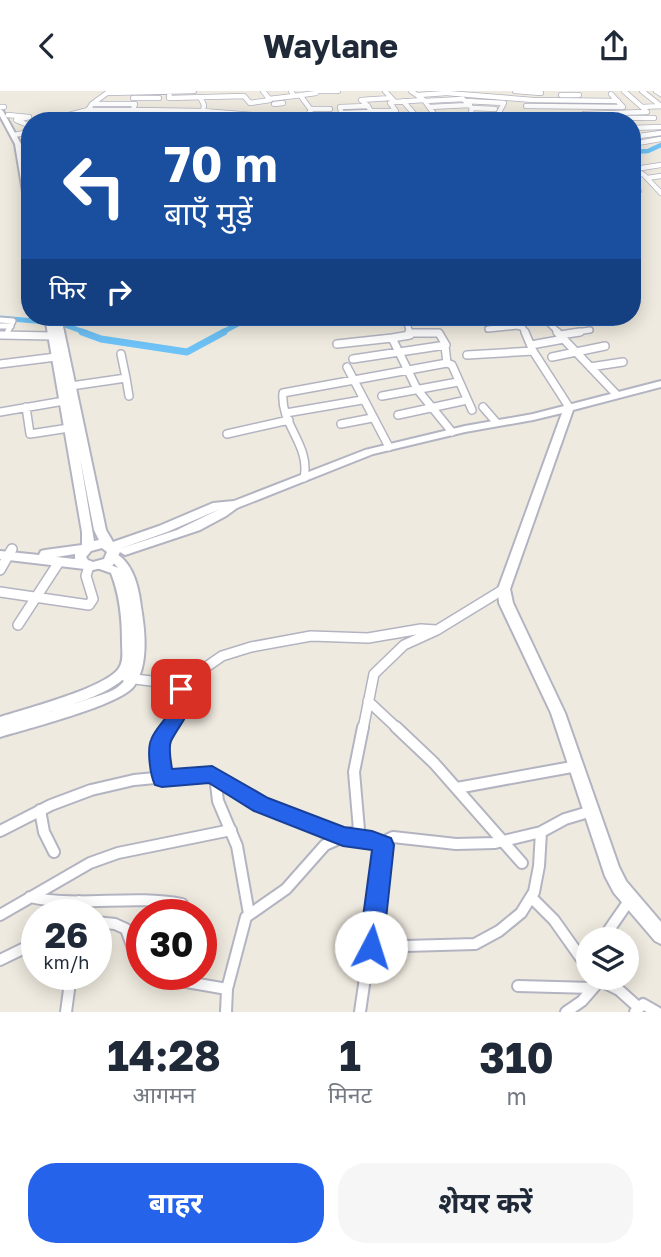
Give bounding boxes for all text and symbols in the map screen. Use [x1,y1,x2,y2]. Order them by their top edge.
icon: back [28,27,66,65]
text: Waylane [263,27,398,65]
icon: share [595,27,633,65]
text: 70 m [164,134,278,193]
icon: left [49,140,140,231]
text: बाएँ मुड़ें [164,194,253,232]
icon: right [100,273,138,311]
text: फिर [49,274,86,305]
pin [151,659,211,719]
icon: arrive [162,670,200,708]
speed limit sign: 30 [126,899,217,990]
position arrow [334,910,408,984]
text: 26 [45,914,88,956]
map controls [576,927,639,990]
button: layers [576,927,639,990]
text: km/h [44,951,89,973]
text: 14:28 [107,1030,221,1080]
text: 1 [339,1030,361,1080]
text: 310 [479,1032,554,1082]
text: आगमन [133,1080,196,1108]
text: मिनट [328,1080,372,1108]
text: m [506,1082,527,1110]
button: बाहर [28,1163,324,1243]
button: शेयर करें [338,1163,633,1243]

